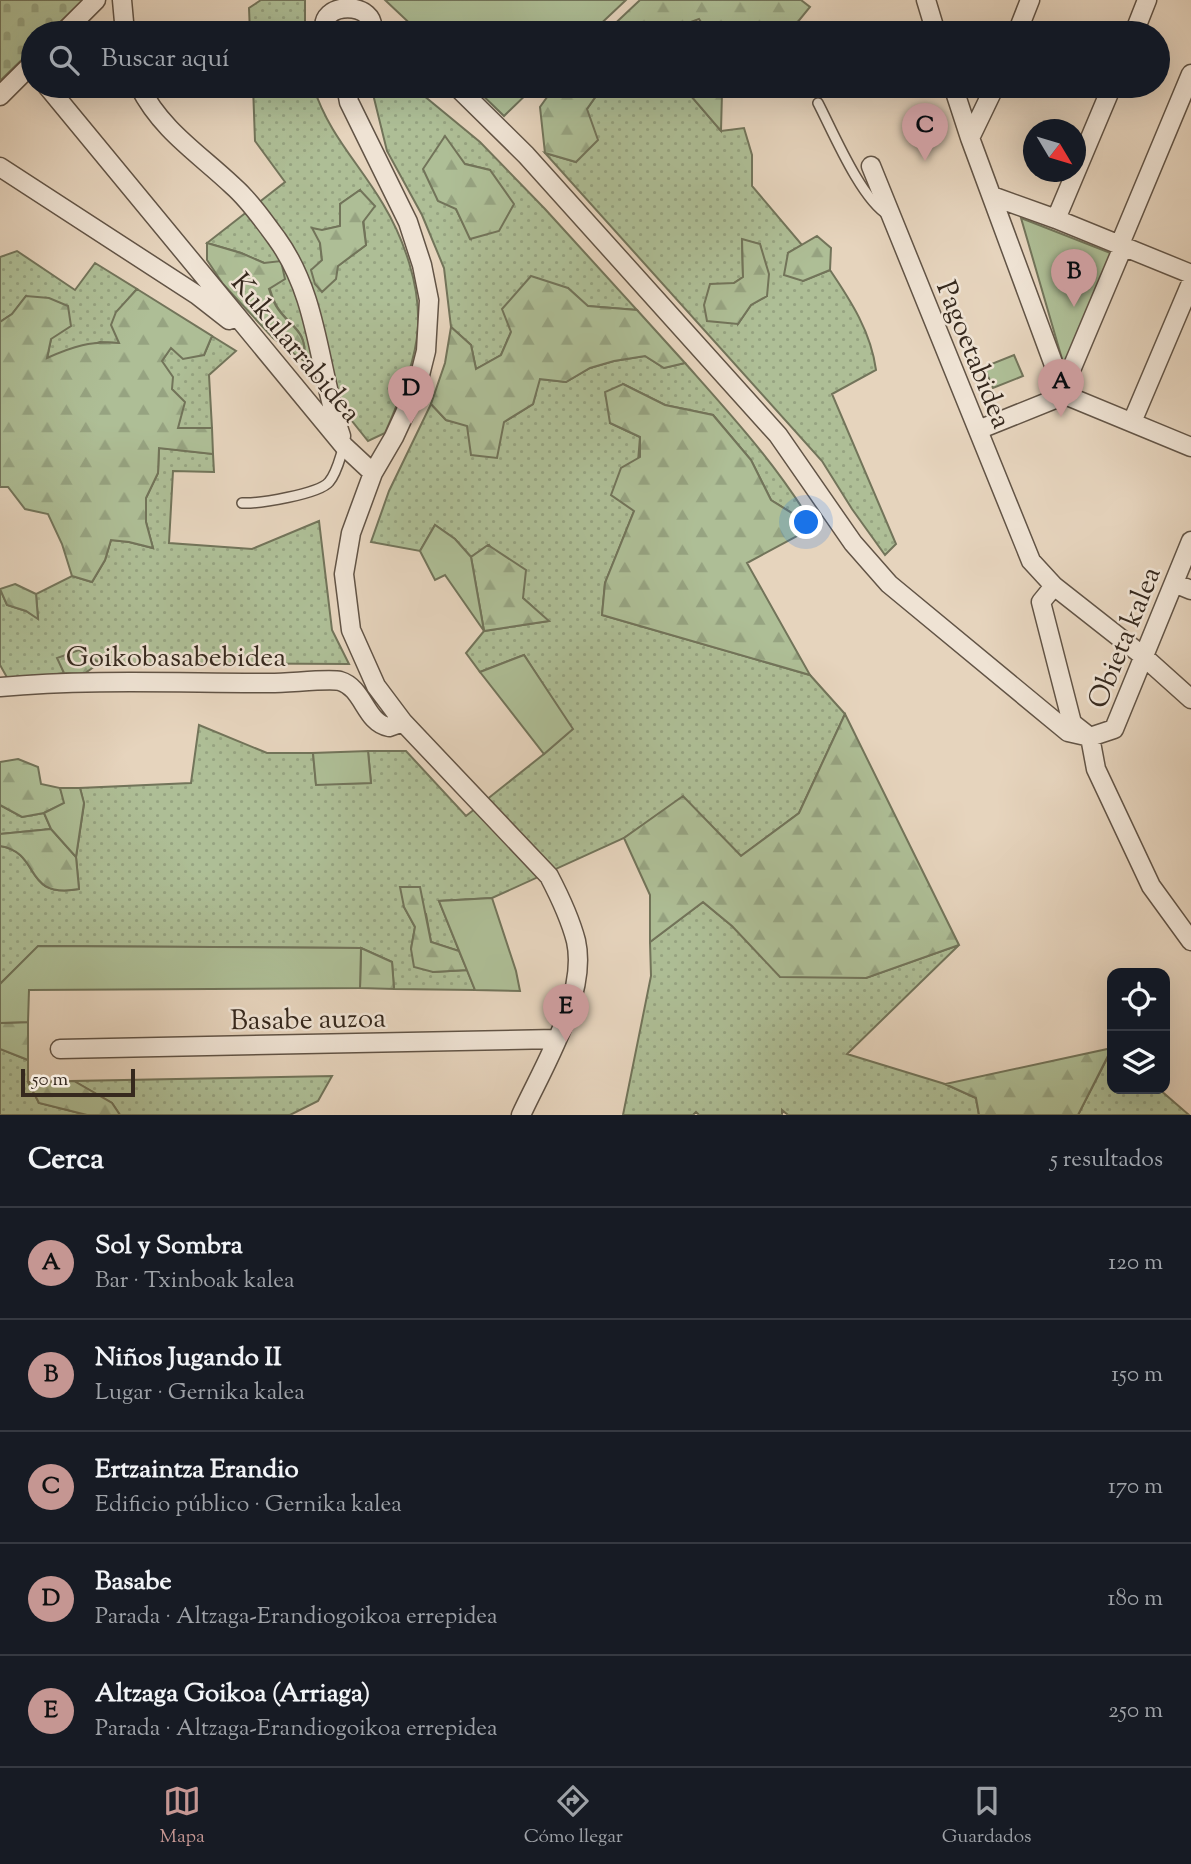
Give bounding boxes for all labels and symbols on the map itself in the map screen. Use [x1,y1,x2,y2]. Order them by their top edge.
pin: C [902,103,948,161]
north arrow [1023,119,1086,182]
pin: B [1051,249,1097,307]
street label: Kukularrabidea [220,265,370,433]
street label: Pagoetabidea [924,275,1020,435]
pin: A [1038,359,1084,417]
pin: D [388,366,434,424]
your location [789,505,823,539]
street label: Obieta kalea [1079,561,1172,715]
street label: Goikobasabebidea [66,639,286,679]
pin: E [543,984,589,1042]
street label: Basabe auzoa [230,1000,386,1042]
scale bar [21,1066,135,1098]

